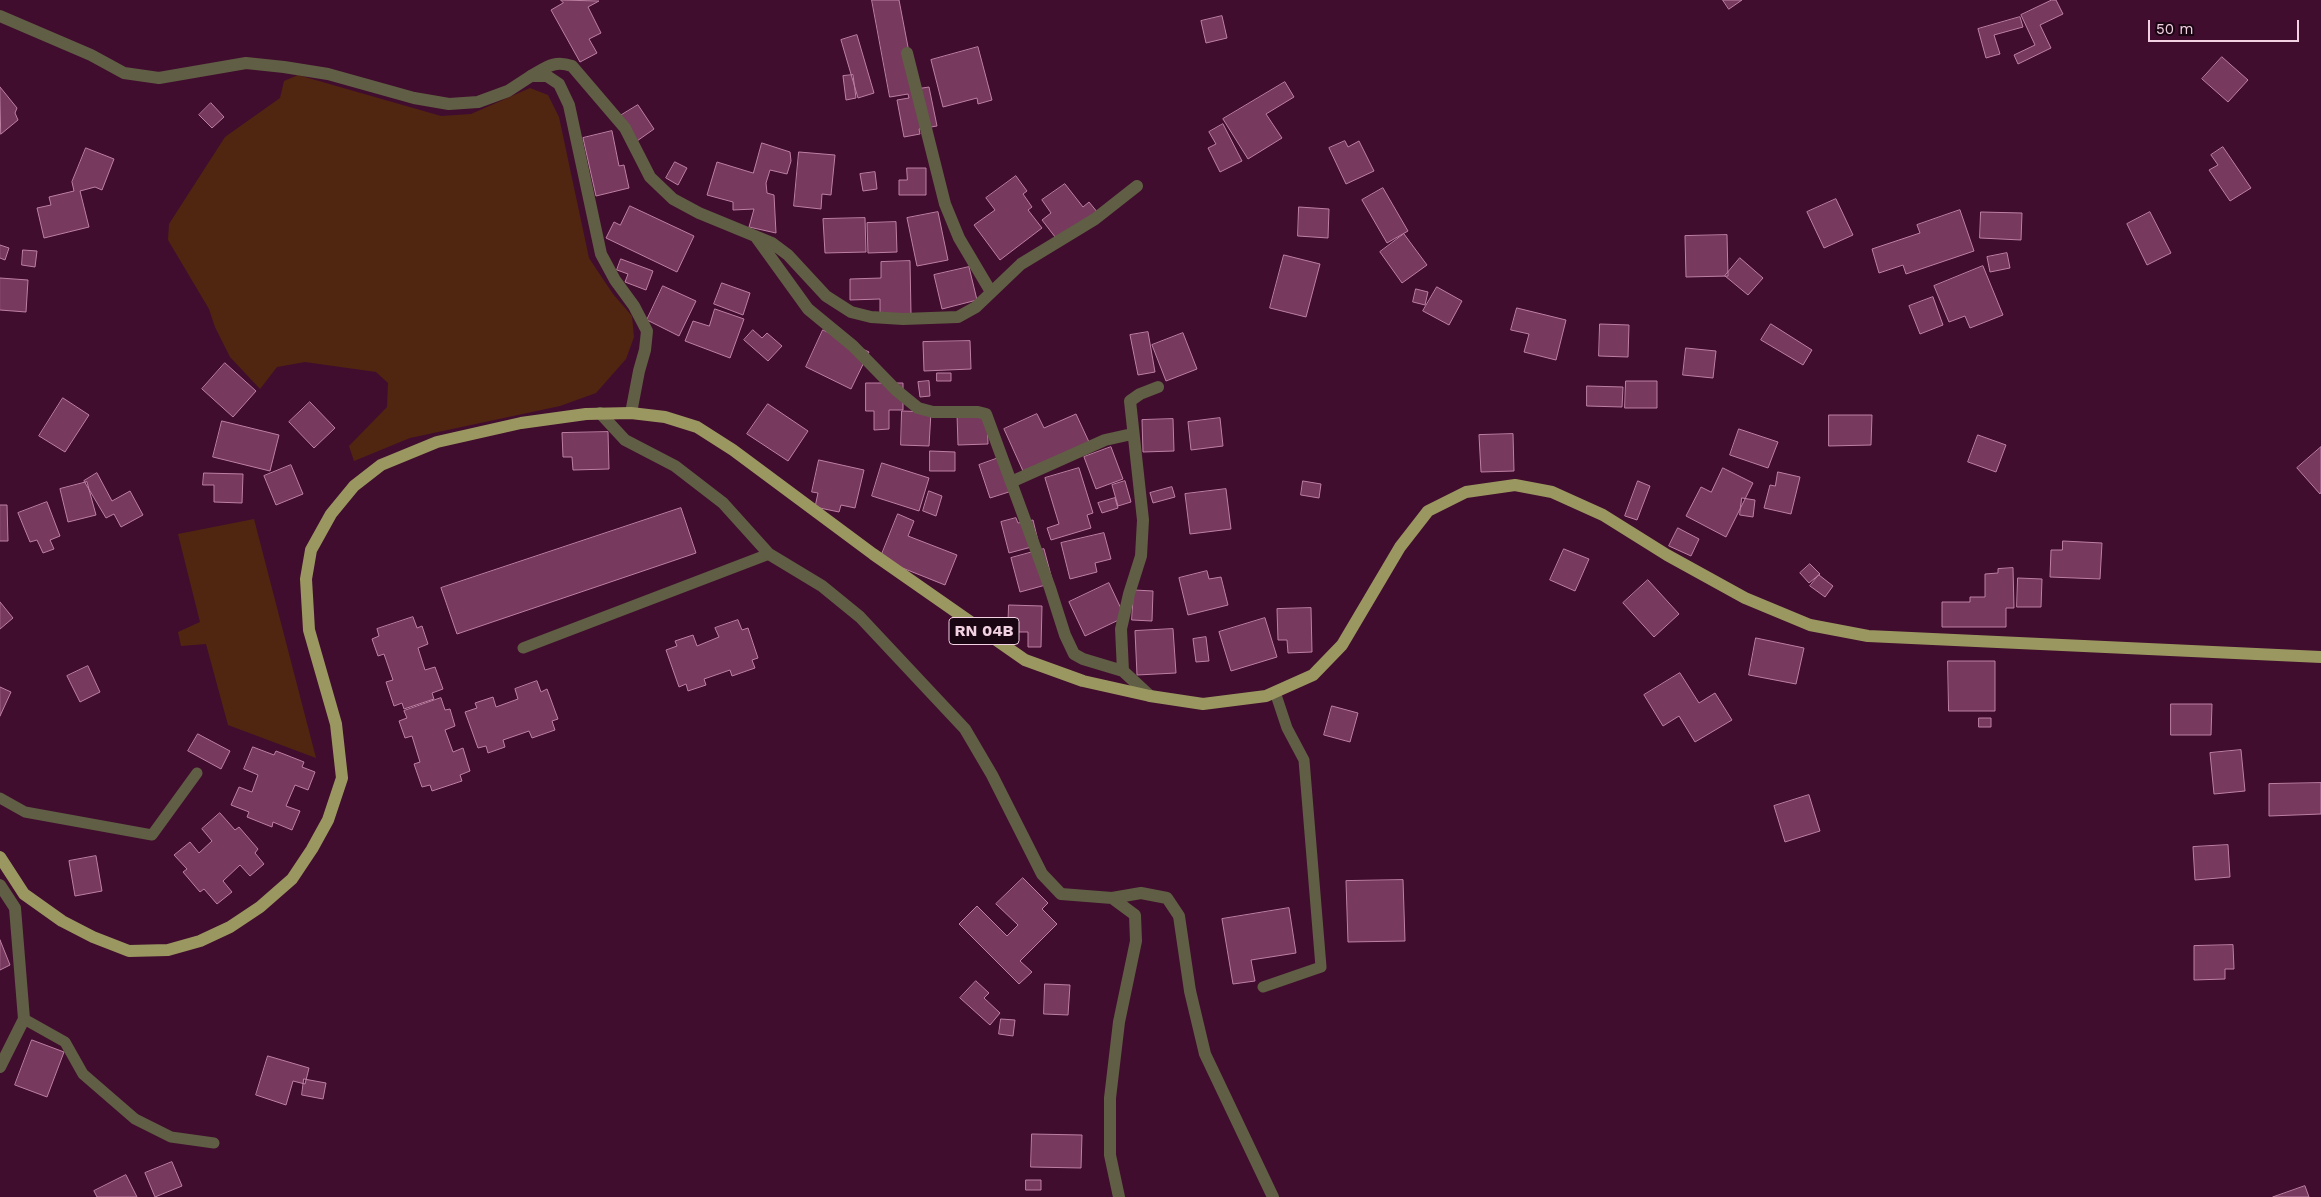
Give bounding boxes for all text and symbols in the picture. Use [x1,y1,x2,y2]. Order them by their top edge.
scale bar [2151,10,2302,42]
text: 50 m [2156,20,2193,38]
road number: RN 04B [949,618,1019,644]

